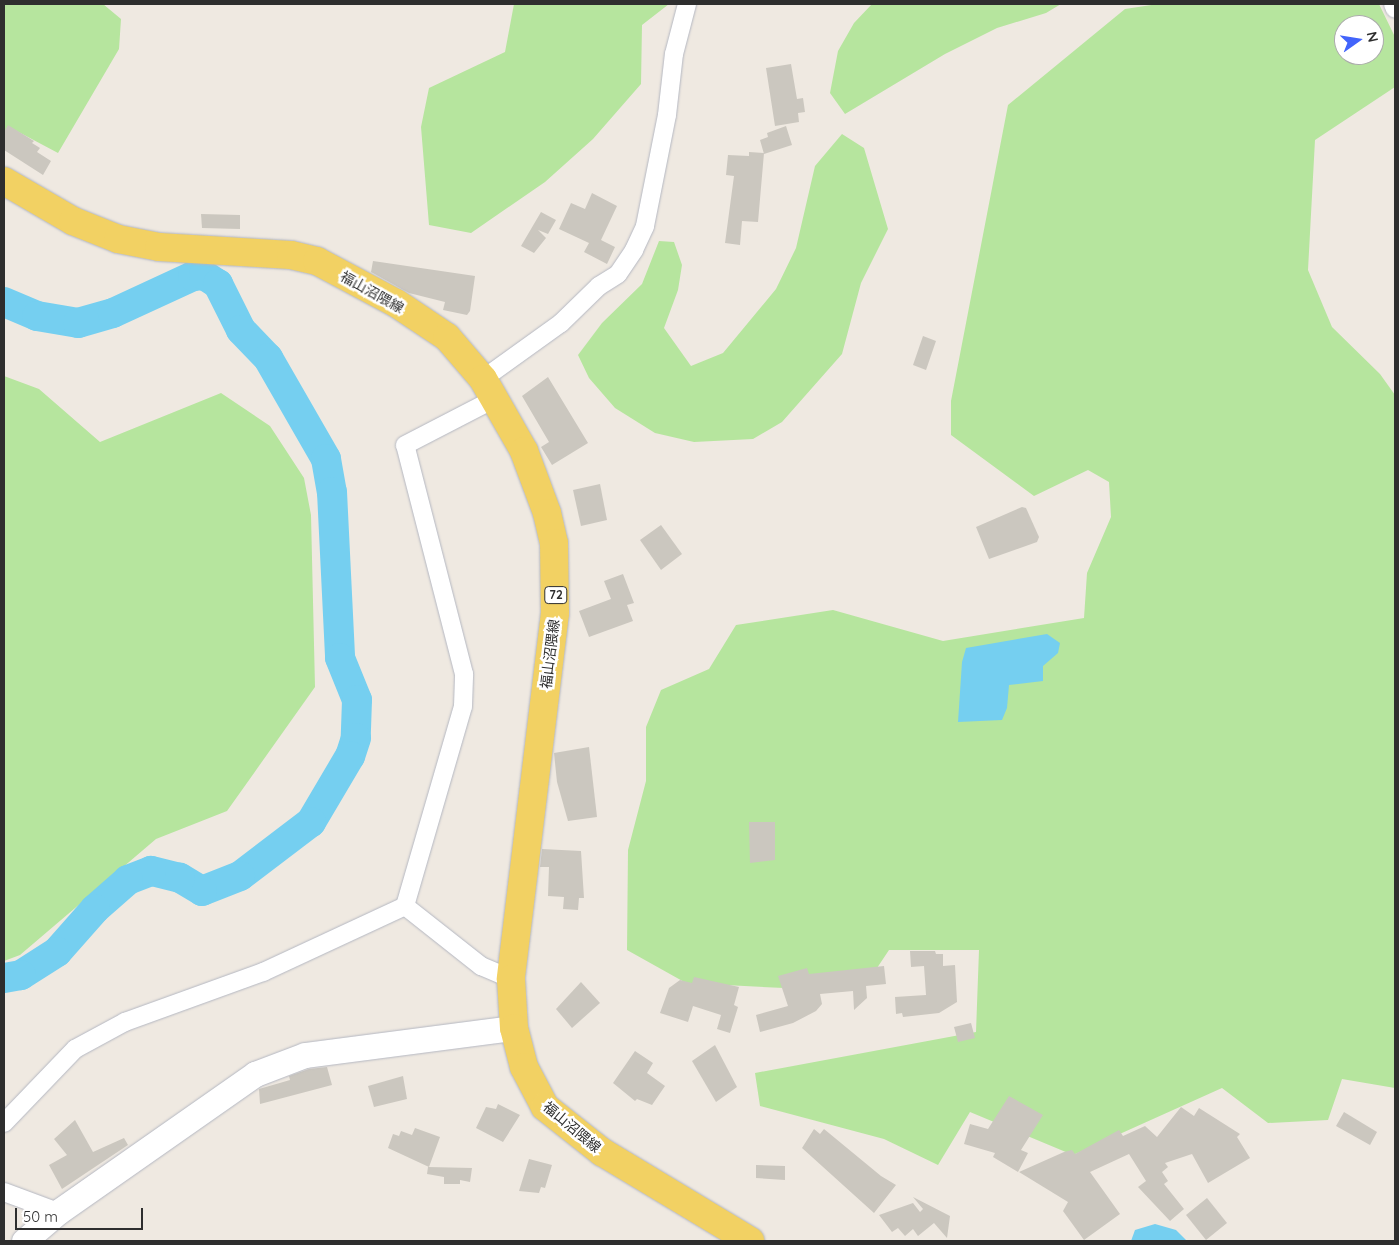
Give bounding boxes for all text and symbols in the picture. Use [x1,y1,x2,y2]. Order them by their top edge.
north arrow [1334,15,1384,65]
text: N [1363,30,1383,44]
street label: 福山沼隈線 [337,268,407,316]
road number: 72 [544,586,568,604]
street label: 福山沼隈線 [537,618,563,690]
street label: 福山沼隈線 [540,1098,604,1156]
scale bar [18,1198,145,1230]
text: 50 m [23,1207,58,1226]

